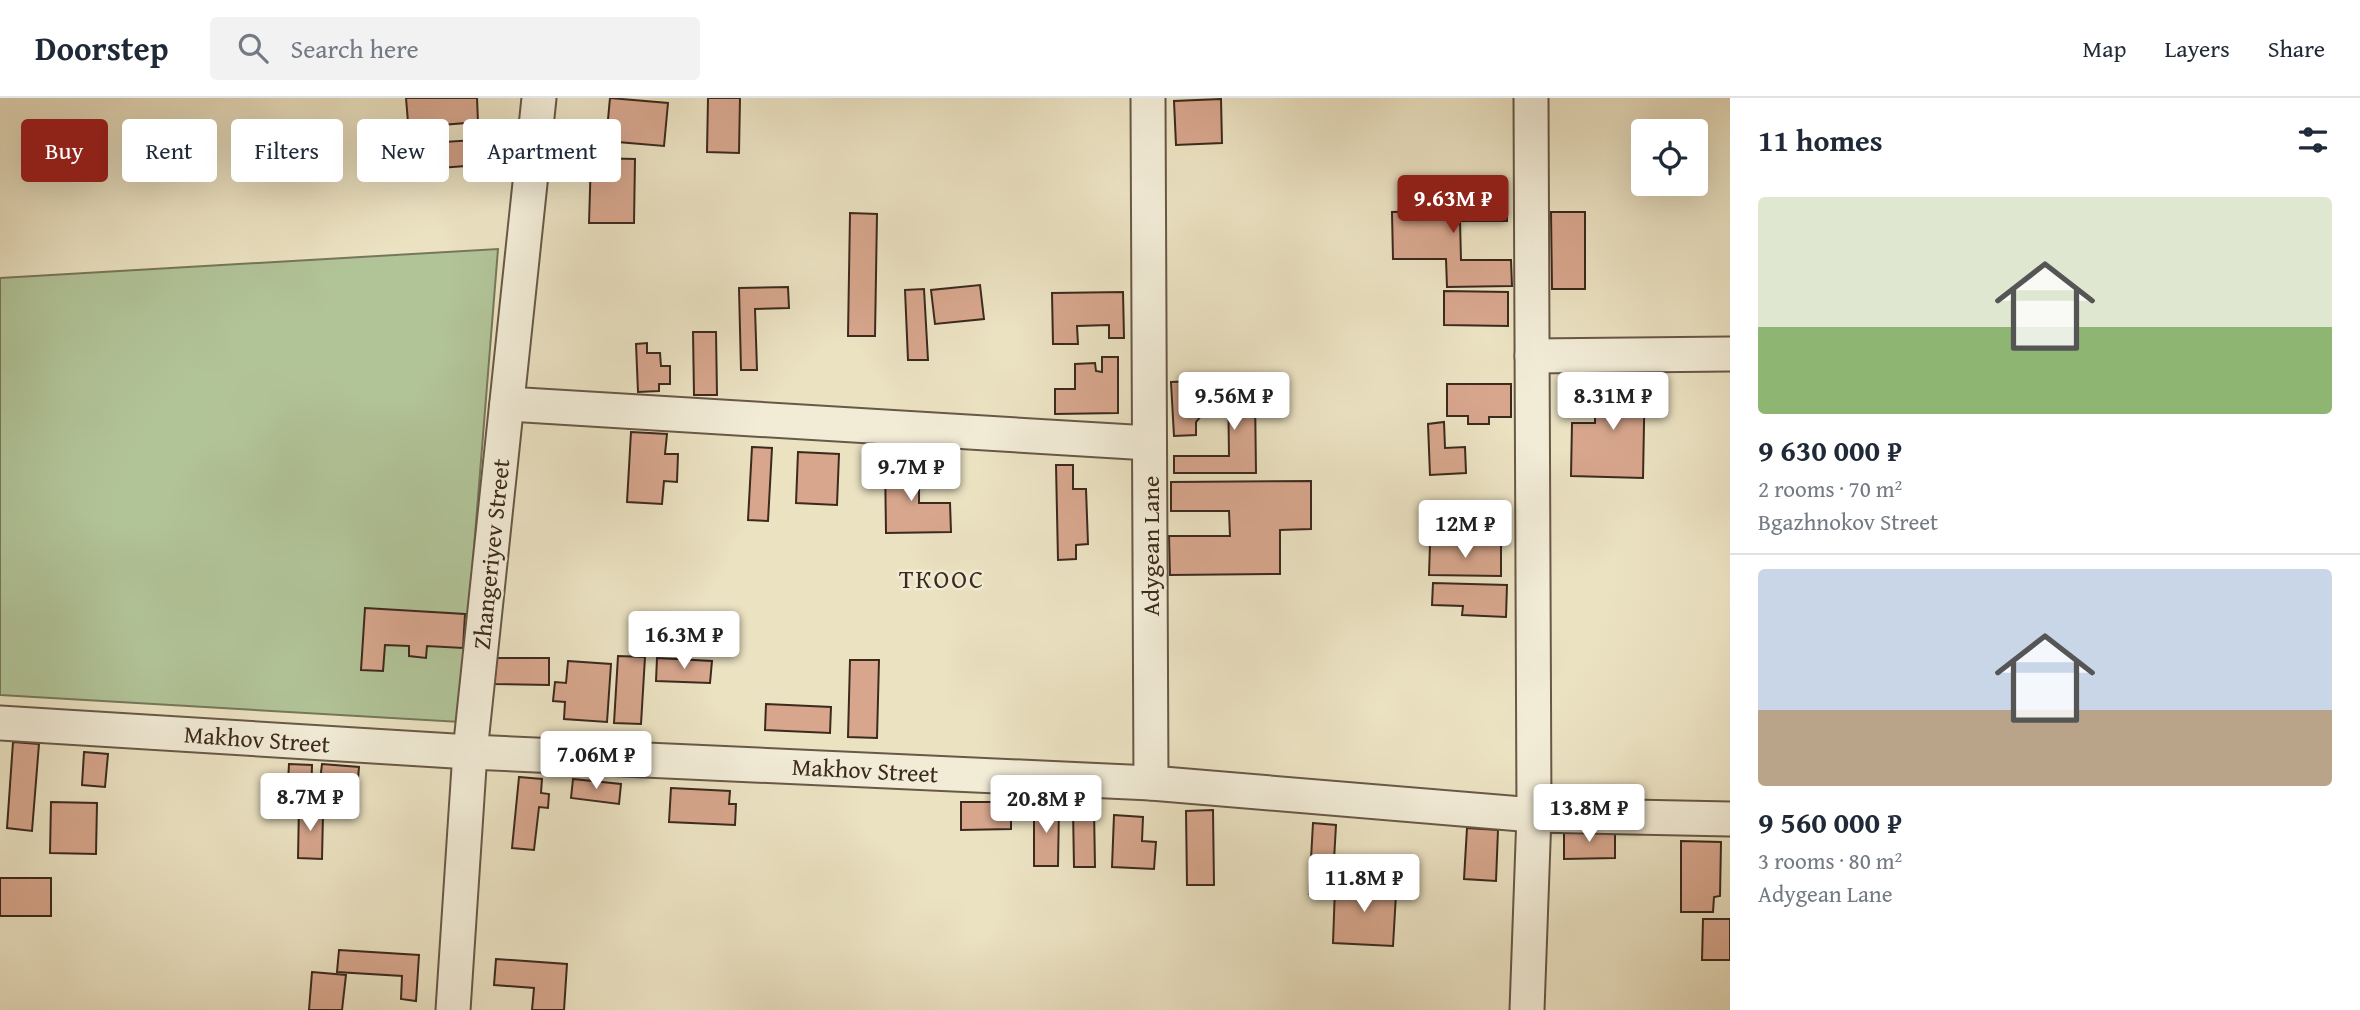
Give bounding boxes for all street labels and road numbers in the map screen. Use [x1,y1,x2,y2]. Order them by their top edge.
street label: Zhangeriyev Street [464,456,518,651]
street label: Adygean Lane [1133,476,1168,616]
street label: Makhov Street [183,716,332,762]
street label: Makhov Street [791,749,940,791]

